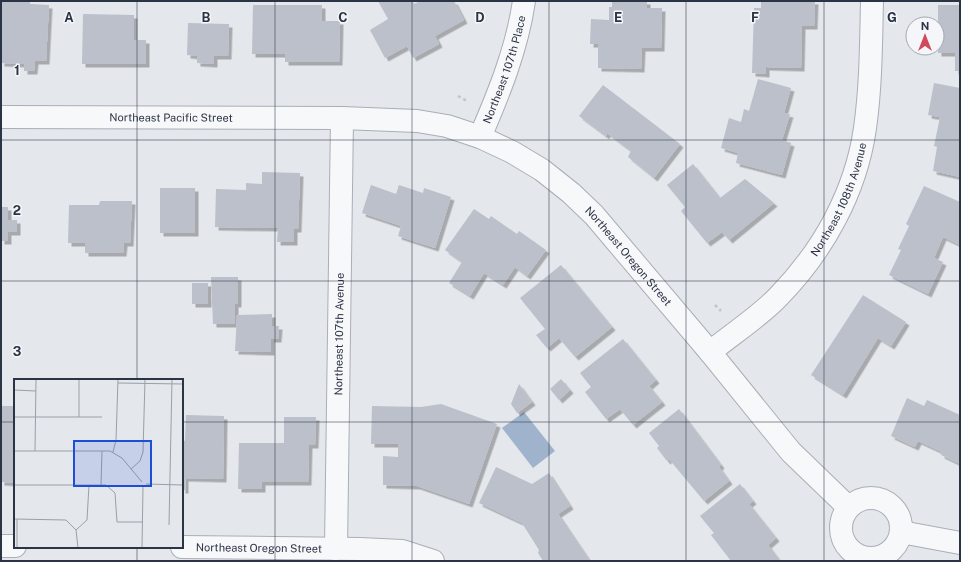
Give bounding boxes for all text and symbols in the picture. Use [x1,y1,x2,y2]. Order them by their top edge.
text: A [64,10,74,25]
text: B [202,10,211,25]
text: C [338,10,348,25]
text: D [475,10,485,25]
text: E [614,10,622,25]
text: F [751,10,759,25]
text: G [887,10,897,25]
street label: Northeast 107th Place [481,14,527,125]
north arrow [905,16,945,56]
text: N [921,20,929,32]
text: 1 [14,63,20,78]
street label: Northeast Pacific Street [109,111,233,124]
street label: Northeast 108th Avenue [808,142,868,258]
text: 2 [13,203,21,218]
street label: Northeast Oregon Street [583,204,674,308]
street label: Northeast 107th Avenue [332,273,346,395]
text: 3 [13,344,22,359]
inset map [14,379,183,548]
street label: Northeast Oregon Street [196,541,322,555]

